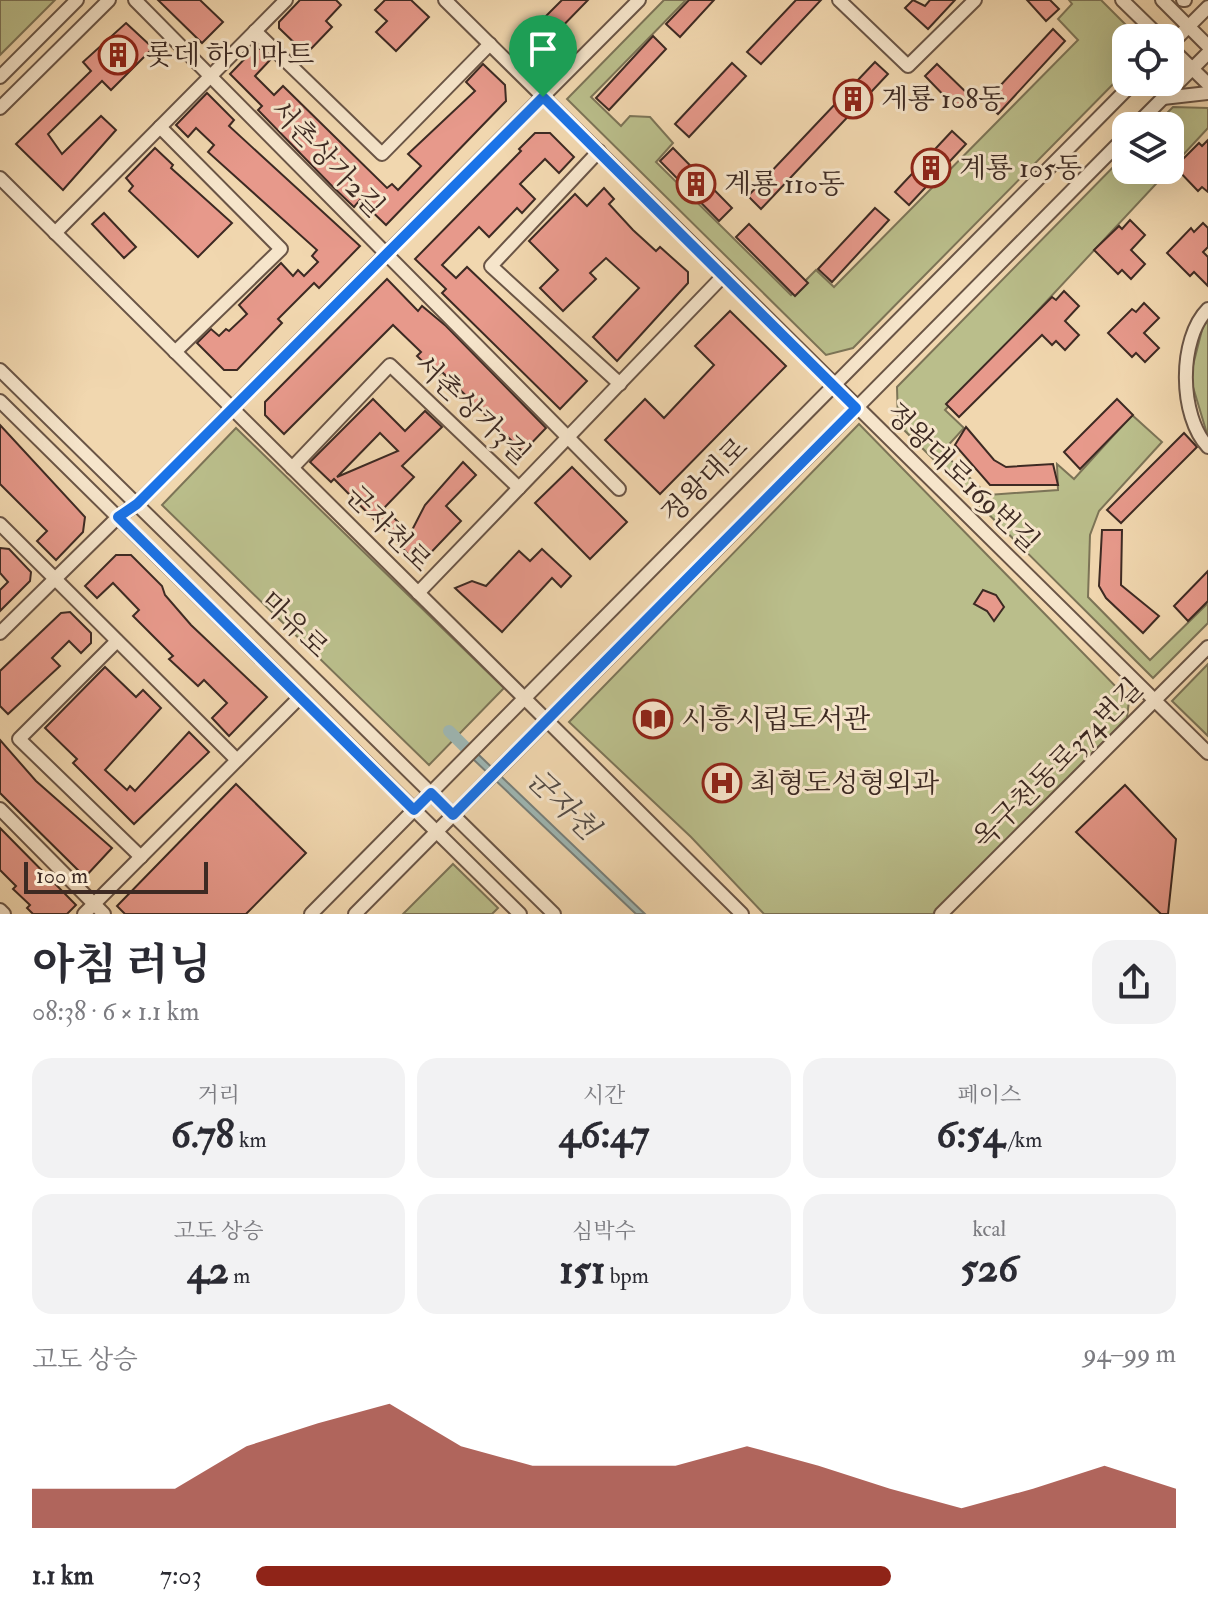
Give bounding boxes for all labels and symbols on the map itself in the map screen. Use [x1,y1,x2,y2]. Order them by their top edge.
pin [509,15,577,97]
building icon: 롯데 하이마트 [97,34,139,76]
place label: 롯데 하이마트 [146,38,314,73]
building icon: 계룡 108동 [832,78,874,120]
place label: 계룡 108동 [881,82,1005,117]
street label: 서촌상가2길 [263,93,391,225]
building icon: 계룡 105동 [910,147,952,189]
place label: 계룡 105동 [959,151,1083,186]
building icon: 계룡 110동 [675,163,717,205]
place label: 계룡 110동 [724,167,845,202]
street label: 서촌상가3길 [407,347,537,473]
street label: 정왕대로169번길 [878,396,1046,560]
street label: 정왕대로 [654,430,756,532]
street label: 군자천로 [337,478,439,580]
street label: 마유로 [253,584,335,666]
street label: 옥구천동로374번길 [965,671,1151,857]
library icon: 시흥시립도서관 [632,698,674,740]
place label: 시흥시립도서관 [681,702,870,737]
water label: 군자천 [518,760,608,849]
hospital icon: 최형도성형외과 [701,762,743,804]
place label: 최형도성형외과 [750,766,939,801]
scale bar [24,858,208,894]

